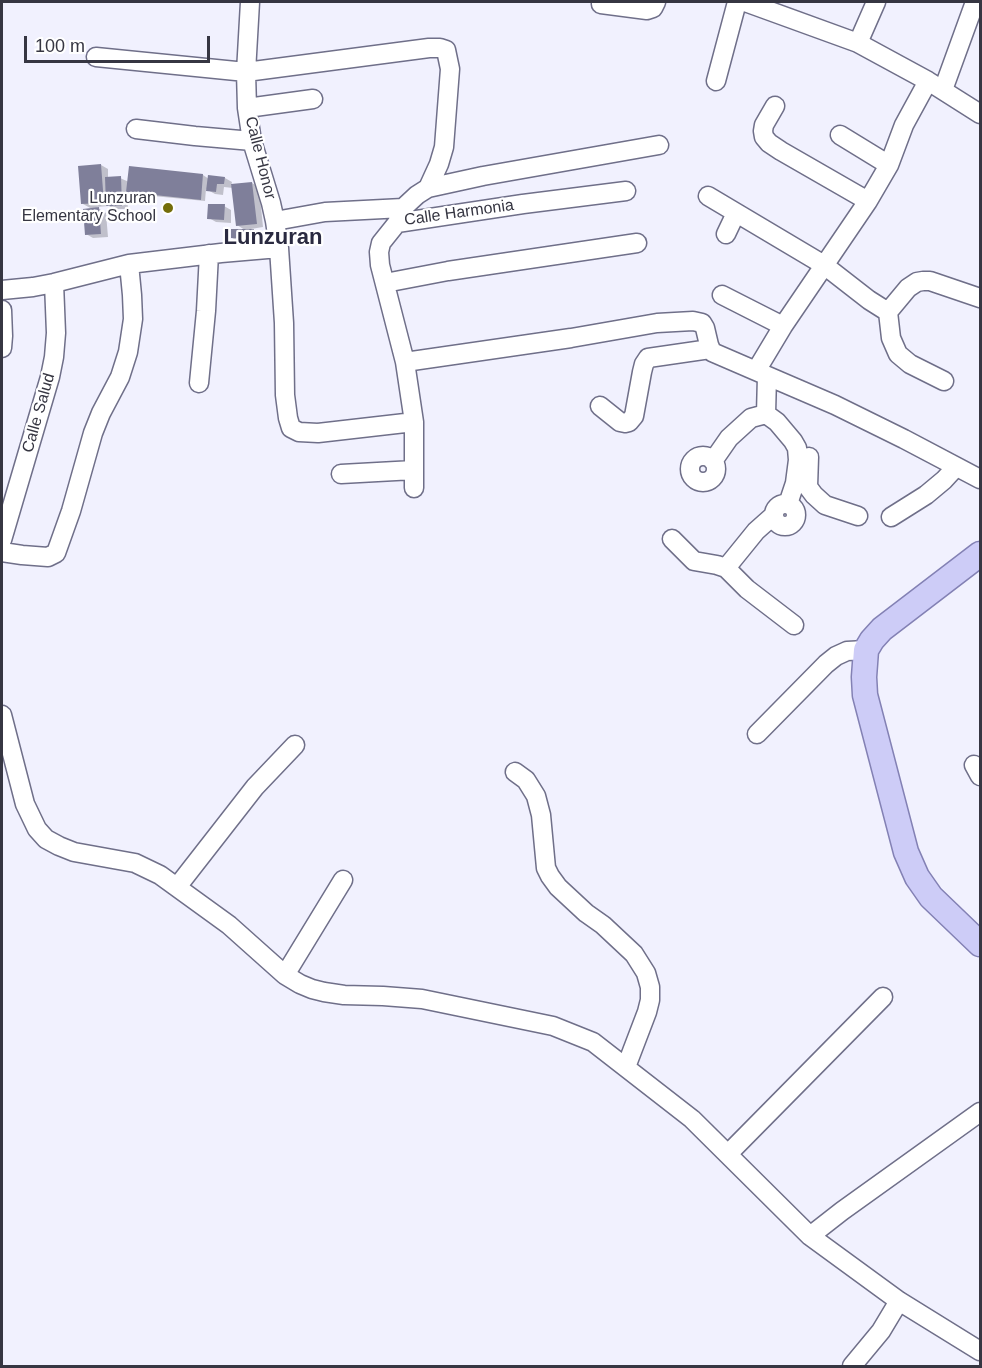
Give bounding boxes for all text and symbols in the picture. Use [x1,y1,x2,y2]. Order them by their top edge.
scale bar [27,24,213,62]
text: 100 m [35,36,85,56]
street label: Calle Honor [240,115,280,201]
place label: Lunzuran Elementary School [22,189,156,227]
street label: Calle Harmonia [403,196,515,230]
marker: Lunzuran Elementary School [161,201,175,215]
district label: Lunzuran [224,225,322,251]
street label: Calle Salud [18,371,60,455]

